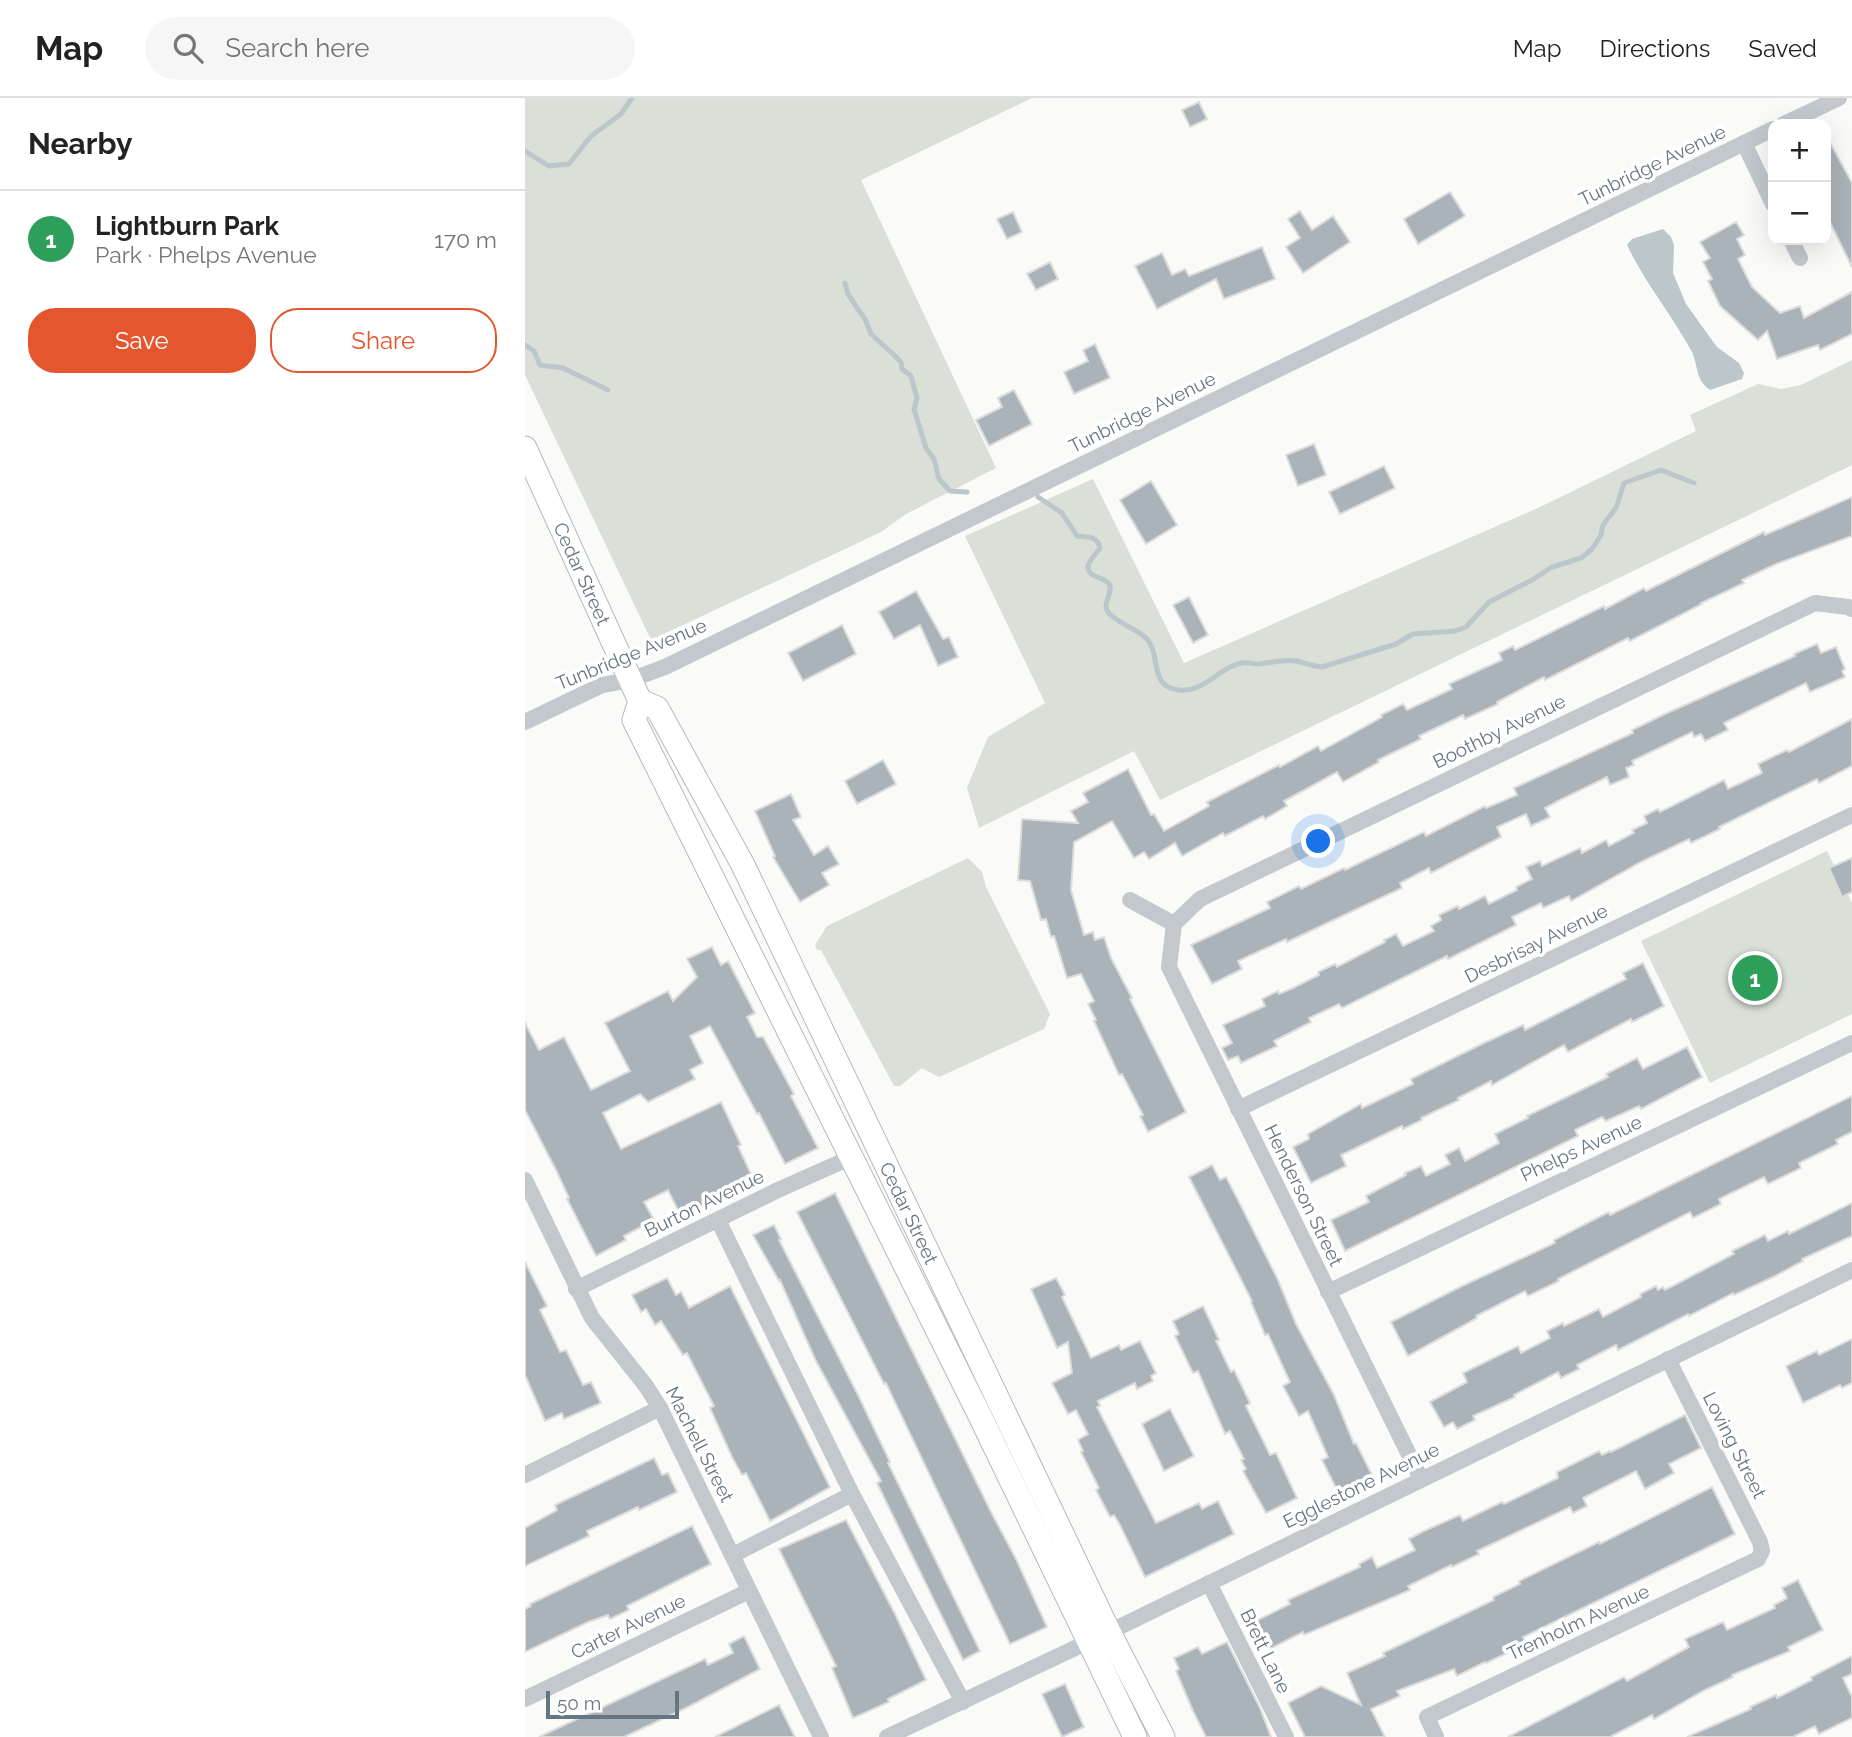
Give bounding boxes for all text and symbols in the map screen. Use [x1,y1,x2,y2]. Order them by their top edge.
search box [145,17,635,80]
text: Map [35,29,103,68]
icon: search [169,29,207,67]
text: Search here [225,33,370,63]
text: Map [1513,34,1562,63]
text: Directions [1600,34,1710,63]
text: Saved [1748,34,1817,63]
map controls [1768,119,1831,245]
button: + [1768,119,1831,182]
street label: Tunbridge Avenue [1575,120,1729,210]
text: Nearby [28,126,132,161]
button: − [1768,182,1831,245]
text: Lightburn Park [95,211,279,241]
text: 1 [45,226,57,253]
text: 170 m [434,226,497,253]
text: Park · Phelps Avenue [95,241,317,268]
button: Save [28,308,256,373]
button: Share [270,308,497,373]
street label: Tunbridge Avenue [1065,367,1219,457]
street label: Cedar Street [549,519,615,629]
street label: Tunbridge Avenue [552,614,710,694]
street label: Boothby Avenue [1429,689,1569,773]
your location [1301,824,1335,858]
street label: Desbrisay Avenue [1461,899,1611,987]
pin: 1 [1732,952,1778,1004]
street label: Phelps Avenue [1517,1110,1645,1186]
street label: Henderson Street [1260,1121,1348,1270]
street label: Cedar Street [875,1159,943,1268]
street label: Burton Avenue [641,1165,767,1241]
street label: Machell Street [661,1382,739,1506]
street label: Loving Street [1699,1388,1772,1502]
street label: Egglestone Avenue [1279,1438,1443,1532]
street label: Trenholm Avenue [1503,1579,1653,1665]
street label: Carter Avenue [567,1589,689,1663]
street label: Brett Lane [1236,1605,1296,1697]
scale bar [546,1688,679,1720]
text: 50 m [557,1692,601,1714]

